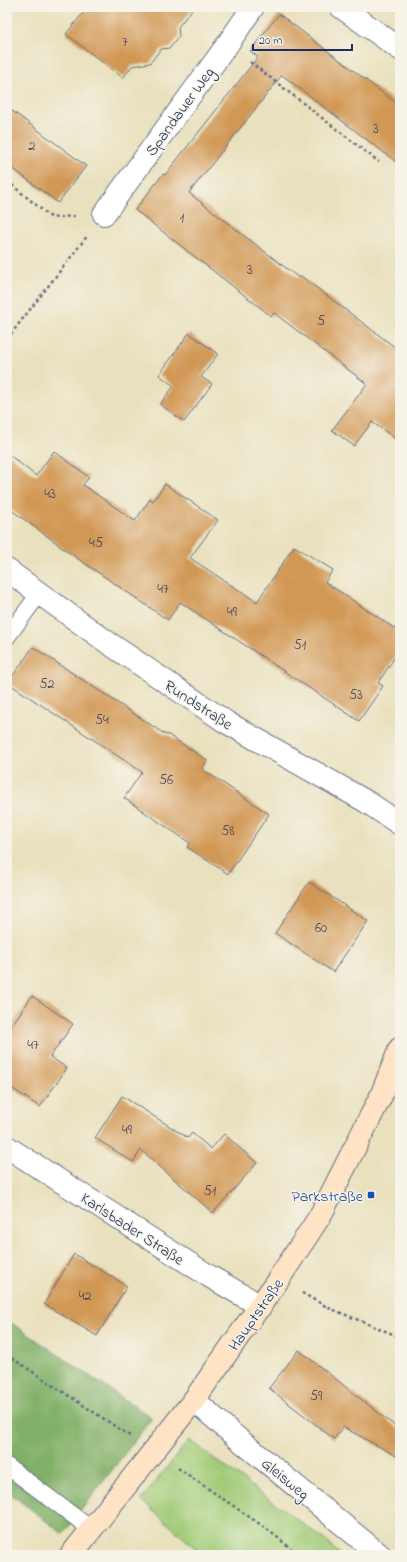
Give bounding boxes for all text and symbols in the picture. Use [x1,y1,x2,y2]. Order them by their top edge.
scale bar [253,26,352,52]
house number: 7 [122,32,128,53]
text: 20 m [259,32,282,50]
street label: Spandauer Weg [140,63,221,162]
house number: 3 [373,119,379,140]
house number: 2 [29,136,36,157]
house number: 1 [180,208,185,229]
house number: 3 [247,260,253,281]
house number: 5 [317,311,325,332]
house number: 43 [44,484,56,505]
house number: 45 [89,533,103,554]
house number: 47 [157,579,169,600]
house number: 49 [227,602,238,623]
house number: 51 [294,635,307,656]
house number: 52 [40,674,55,695]
street label: Rundstraße [159,675,238,737]
house number: 53 [349,685,363,706]
house number: 54 [95,710,109,731]
house number: 56 [159,770,173,791]
house number: 58 [221,821,235,842]
house number: 60 [315,918,327,939]
house number: 47 [27,1035,39,1056]
house number: 49 [122,1120,133,1141]
house number: 51 [204,1181,217,1202]
place label: Parkstraße [291,1185,364,1209]
street label: Karlsbader Straße [75,1187,189,1273]
marker: Parkstraße [366,1190,376,1200]
street label: Hauptstraße [223,1273,291,1356]
house number: 42 [79,1286,91,1307]
house number: 59 [310,1386,323,1407]
street label: Gleisweg [256,1453,314,1506]

